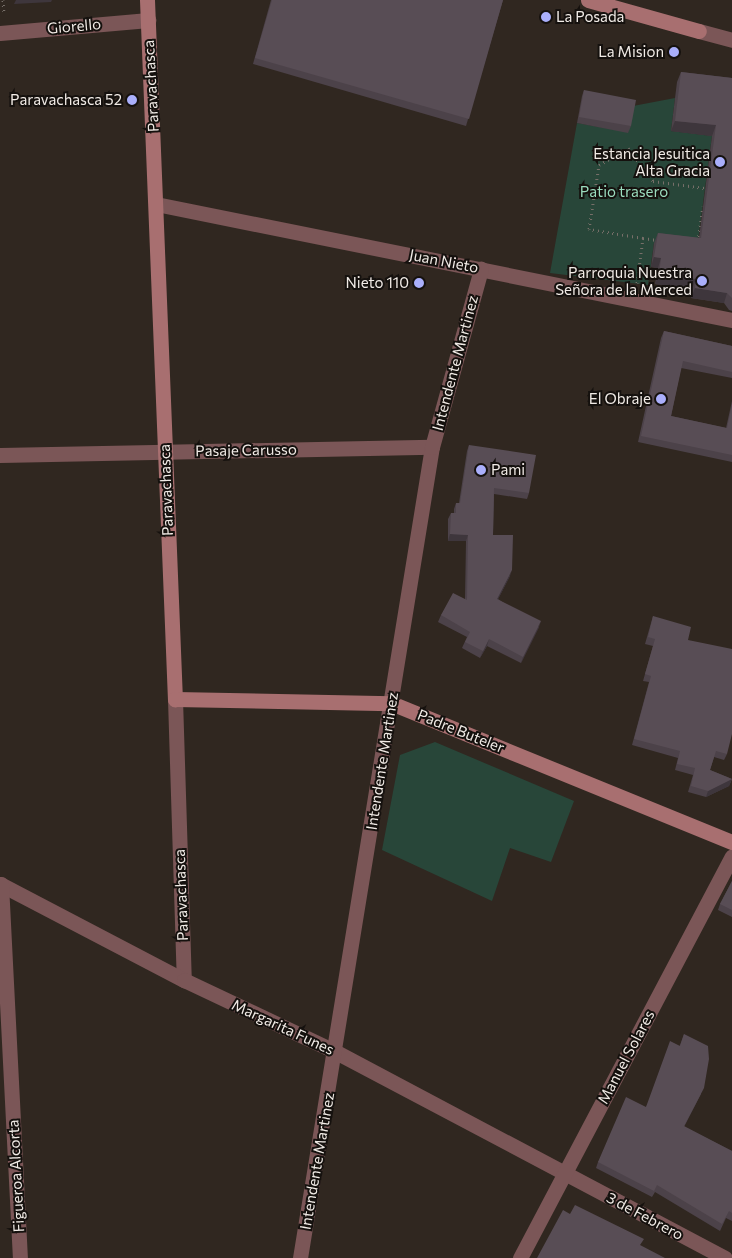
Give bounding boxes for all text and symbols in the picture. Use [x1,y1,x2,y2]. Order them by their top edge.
place label: La Posada [556,8,624,26]
marker: La Posada [540,11,552,23]
street label: Giorello [46,15,102,37]
street label: Paravachasca [140,40,162,132]
place label: La Mision [598,43,664,61]
marker: La Mision [668,46,680,58]
place label: Paravachasca 52 [10,91,122,109]
marker: Paravachasca 52 [126,94,138,106]
place label: Estancia Jesuitica Alta Gracia [593,144,710,179]
marker: Estancia Jesuitica Alta Gracia [714,156,726,168]
park label: Patio trasero [580,183,668,201]
street label: Juan Nieto [408,245,480,277]
place label: Parroquia Nuestra Señora de la Merced [555,263,692,298]
place label: Nieto 110 [346,274,409,292]
marker: Parroquia Nuestra Señora de la Merced [696,275,708,287]
marker: Nieto 110 [413,277,425,289]
street label: Intendente Martinez [428,293,482,433]
place label: El Obraje [589,390,651,408]
marker: El Obraje [655,393,667,405]
street label: Pasaje Carusso [195,440,297,460]
street label: Paravachasca [155,444,177,536]
place label: Pami [491,461,525,479]
marker: Pami [475,464,487,476]
street label: Intendente Martinez [362,691,402,831]
street label: Padre Buteler [415,705,507,757]
street label: Paravachasca [170,849,192,941]
street label: Margarita Funes [229,995,337,1059]
street label: Manuel Solares [594,1007,658,1107]
street label: Intendente Martinez [296,1091,338,1231]
street label: Figueroa Alcorta [4,1119,28,1233]
street label: 3 de Febrero [604,1188,686,1244]

